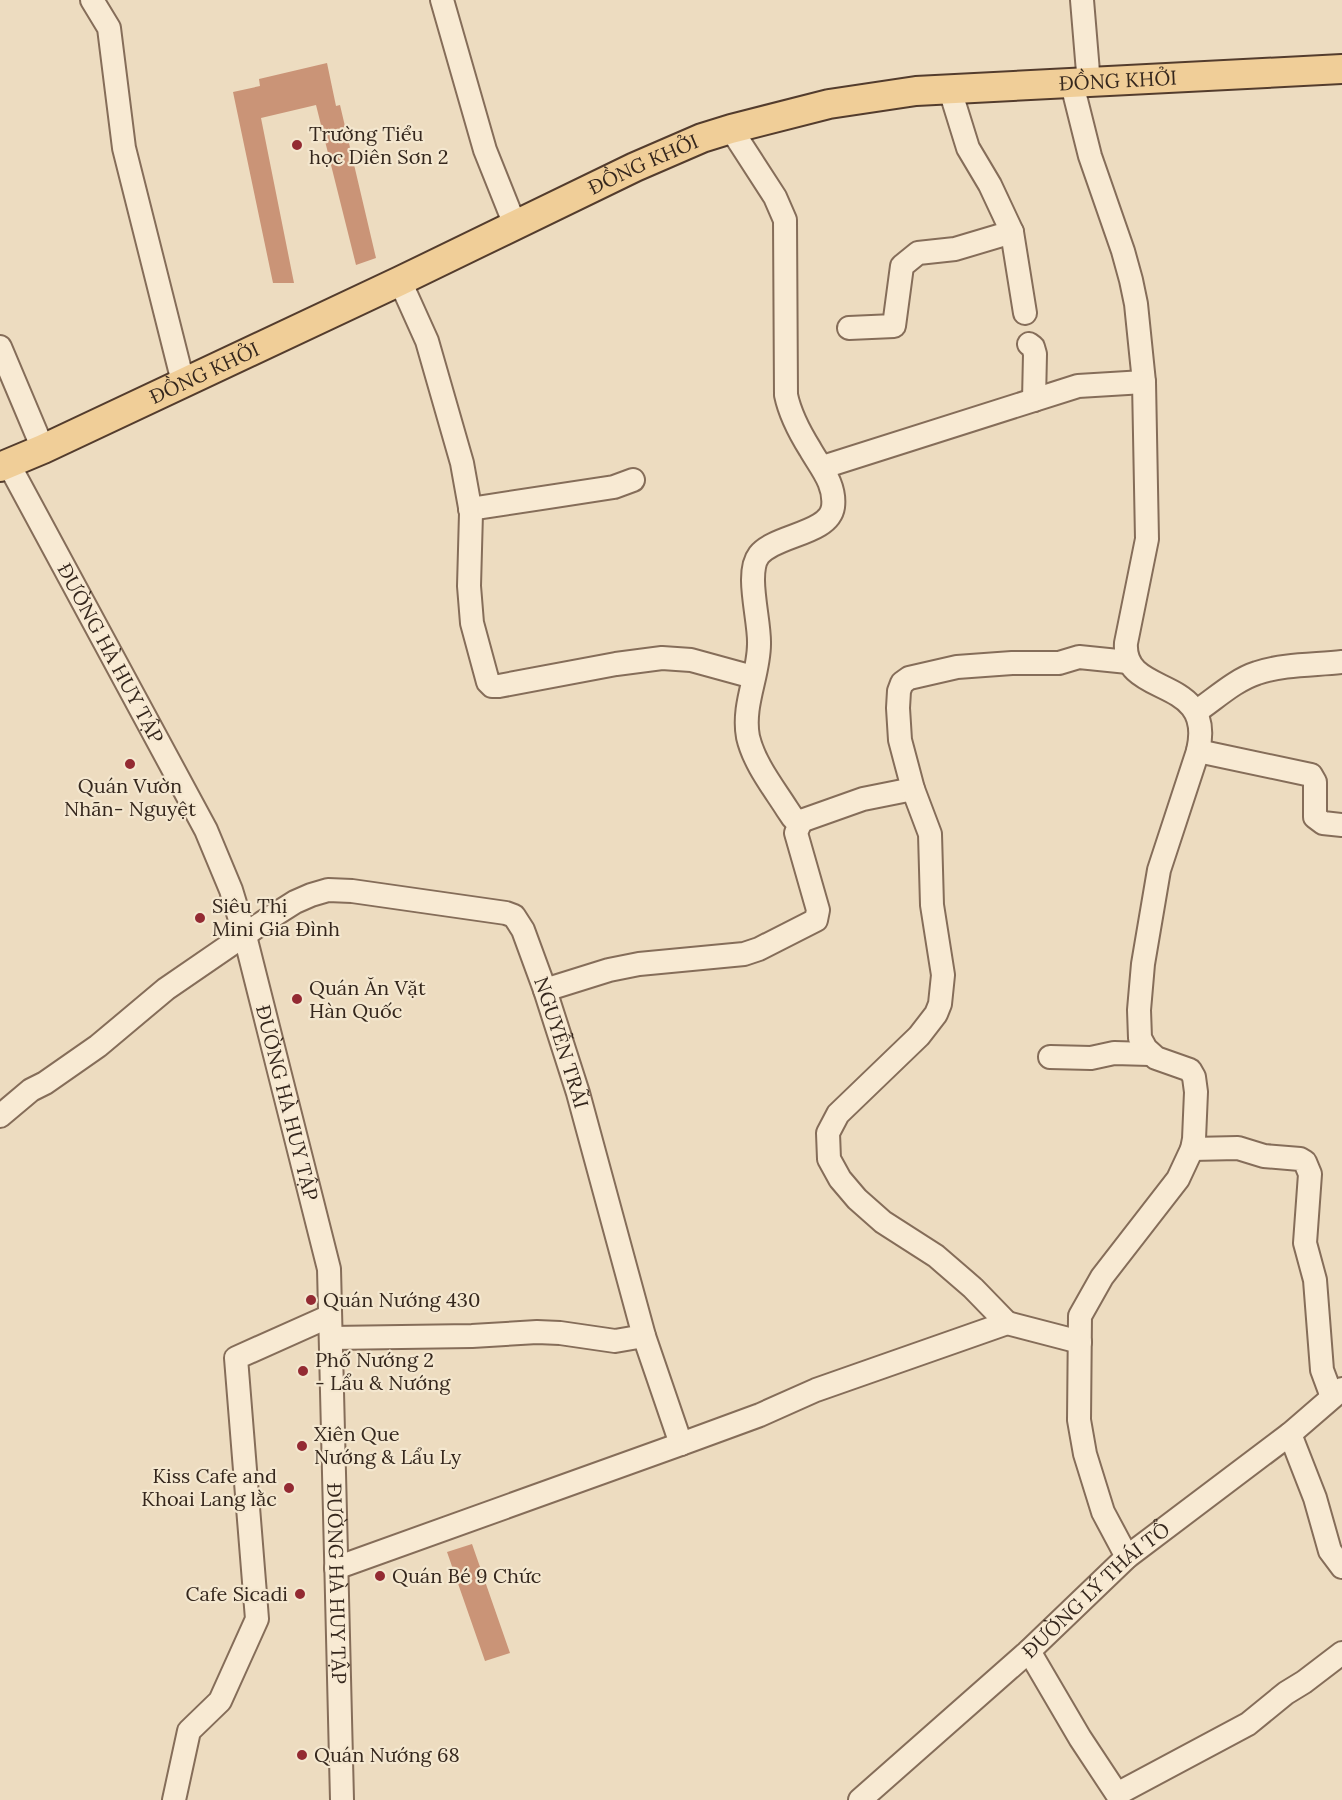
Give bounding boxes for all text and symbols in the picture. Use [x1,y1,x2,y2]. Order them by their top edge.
street label: ĐỒNG KHỞI [1058,65,1178,96]
place label: Trường Tiểu học Diên Sơn 2 [309,121,449,169]
street label: ĐỒNG KHỞI [584,128,702,200]
marker: Trường Tiểu học Diên Sơn 2 [290,138,304,152]
street label: ĐỒNG KHỞI [145,336,263,409]
street label: ĐƯỜNG HÀ HUY TẬP [52,558,170,747]
marker: Quán Vườn Nhãn- Nguyệt [123,757,137,771]
place label: Quán Vườn Nhãn- Nguyệt [64,773,196,821]
place label: Siêu Thị Mini Gia Đình [212,893,340,941]
marker: Siêu Thị Mini Gia Đình [193,911,207,925]
street label: NGUYỄN TRÃI [529,973,595,1111]
place label: Quán Ăn Vặt Hàn Quốc [309,975,426,1023]
marker: Quán Ăn Vặt Hàn Quốc [290,992,304,1006]
street label: ĐƯỜNG HÀ HUY TẬP [251,1002,324,1203]
place label: Quán Nướng 430 [323,1287,480,1312]
marker: Quán Nướng 430 [304,1293,318,1307]
place label: Phố Nướng 2 - Lẩu & Nướng [315,1347,451,1395]
marker: Phố Nướng 2 - Lẩu & Nướng [296,1364,310,1378]
place label: Xiên Que Nướng & Lẩu Ly [314,1421,462,1469]
marker: Xiên Que Nướng & Lẩu Ly [295,1439,309,1453]
place label: Kiss Cafe and Khoai Lang lằc [141,1463,277,1511]
marker: Kiss Cafe and Khoai Lang lằc [282,1481,296,1495]
street label: ĐƯỜNG HÀ HUY TẬP [322,1483,352,1684]
street label: ĐƯỜNG LÝ THÁI TỔ [1017,1516,1174,1663]
place label: Quán Bé 9 Chức [392,1563,541,1588]
marker: Quán Bé 9 Chức [373,1569,387,1583]
place label: Cafe Sicadi [186,1581,288,1606]
marker: Cafe Sicadi [293,1587,307,1601]
place label: Quán Nướng 68 [314,1742,460,1767]
marker: Quán Nướng 68 [295,1748,309,1762]

